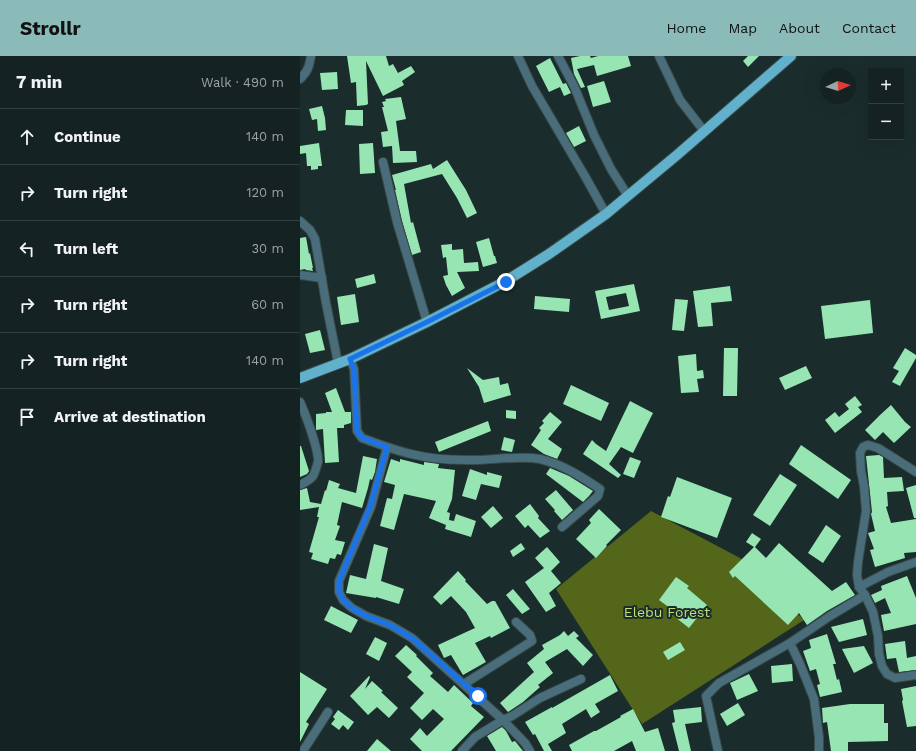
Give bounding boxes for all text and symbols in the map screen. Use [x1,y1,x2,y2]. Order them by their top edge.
text: Strollr [20,17,81,40]
text: Home [666,20,706,36]
text: Map [728,20,757,36]
text: About [779,20,820,36]
text: Contact [842,20,896,36]
north arrow [820,68,856,104]
map controls [868,68,904,140]
button: + [868,68,904,104]
text: 7 min [16,72,62,92]
text: Walk · 490 m [201,75,284,90]
button: − [868,104,904,140]
icon: ahead [16,126,38,148]
text: Continue [54,128,121,146]
text: 140 m [246,129,284,144]
icon: right [16,182,38,204]
text: Turn right [54,184,127,202]
text: 120 m [246,185,284,200]
icon: left [16,238,38,260]
text: Turn left [54,240,118,258]
text: 30 m [252,241,284,256]
route end [497,273,515,291]
icon: right [16,294,38,316]
text: Turn right [54,296,127,314]
text: 60 m [251,297,284,312]
icon: right [16,350,38,372]
text: Turn right [54,352,127,370]
text: 140 m [246,353,284,368]
icon: arrive [16,406,38,428]
text: Arrive at destination [54,408,206,426]
park label: Elebu Forest [624,604,710,620]
route start [469,687,487,705]

